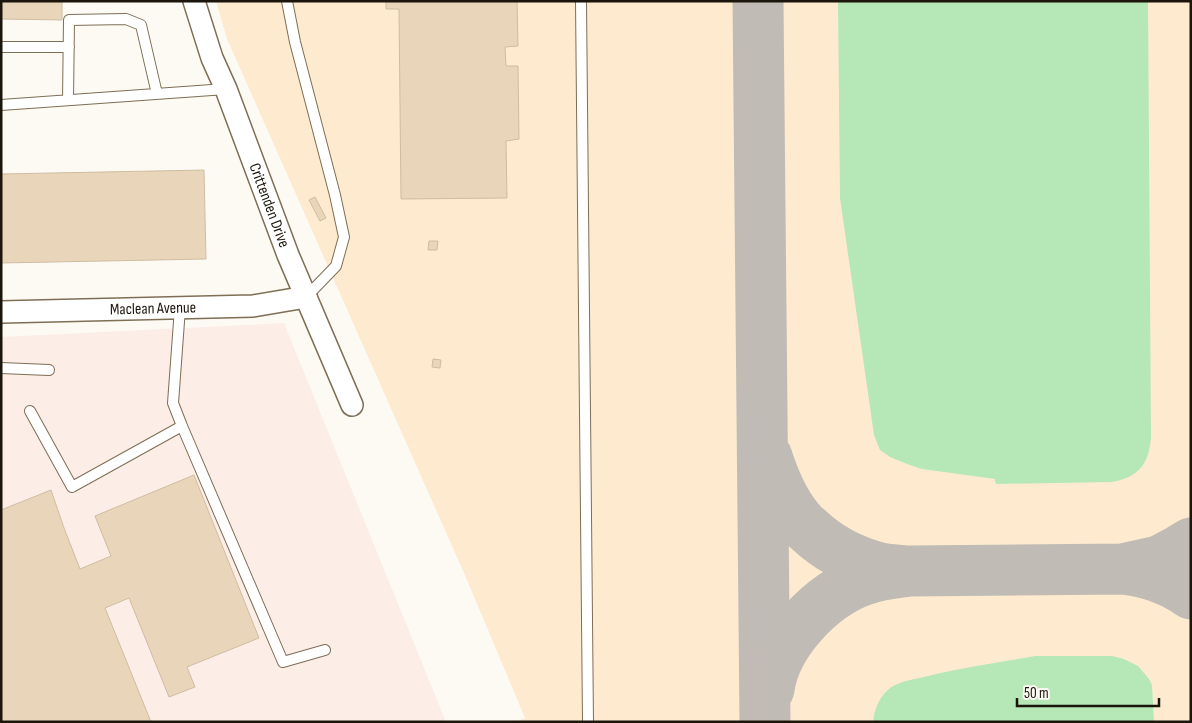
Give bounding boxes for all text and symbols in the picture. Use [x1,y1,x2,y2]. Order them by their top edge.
street label: Crittenden Drive [245,160,294,250]
street label: Maclean Avenue [110,298,196,319]
scale bar [1017,676,1160,708]
text: 50 m [1024,684,1049,703]

